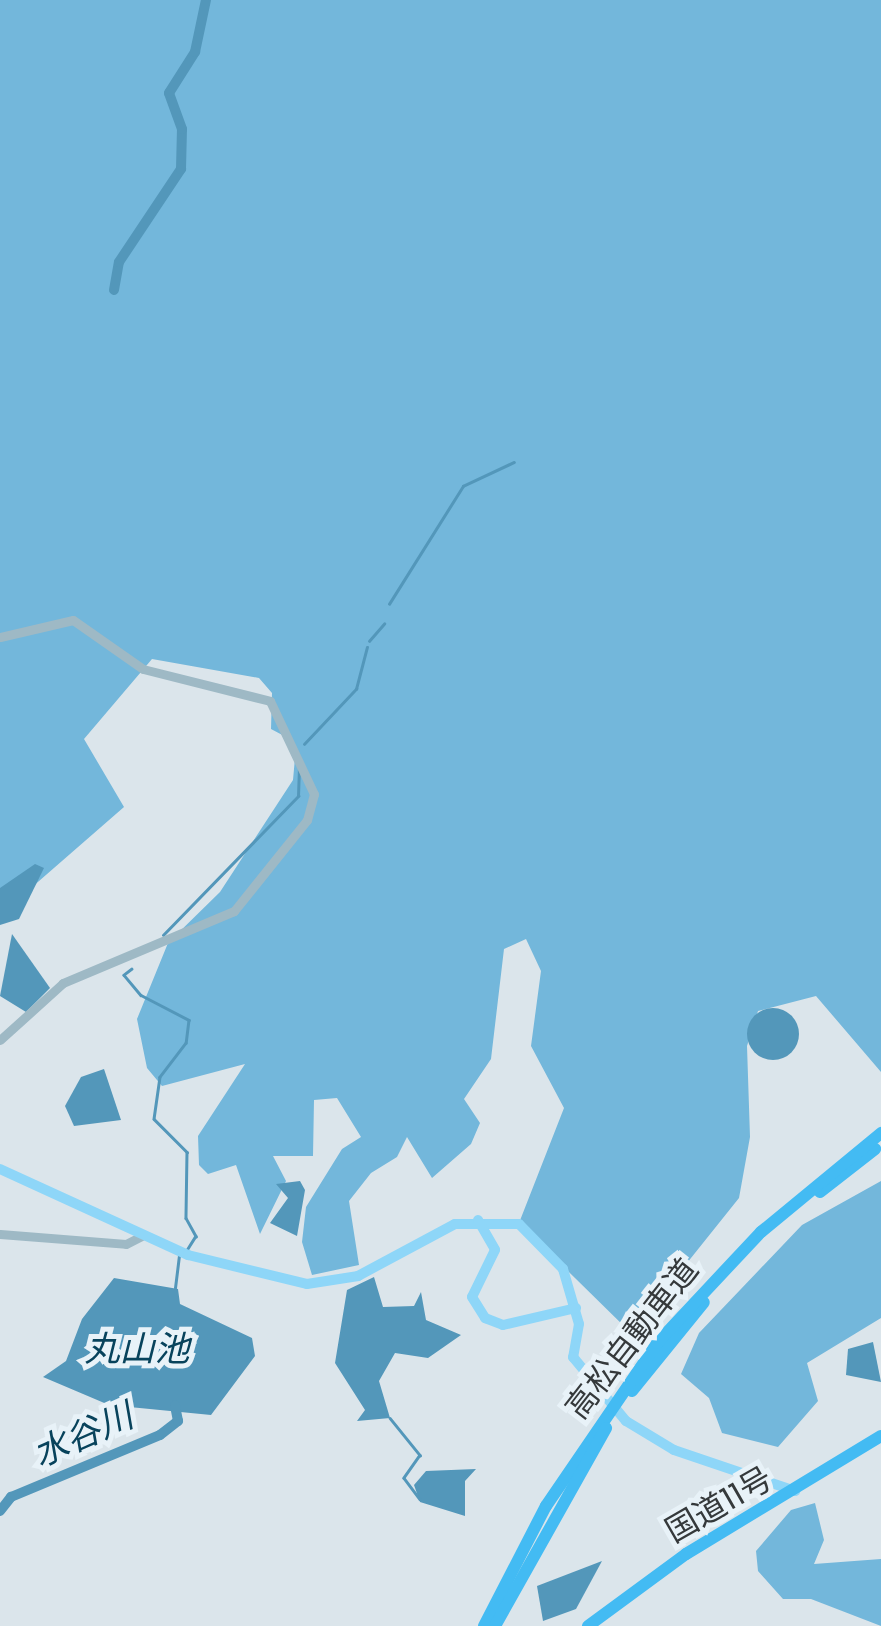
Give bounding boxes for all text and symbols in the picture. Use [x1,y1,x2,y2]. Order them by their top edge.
street label: 高松自動車道 [558,1252,706,1426]
water label: 丸山池 [85,1328,189,1370]
water label: 水谷川 [26,1394,140,1476]
street label: 国道11号 [659,1459,779,1551]

